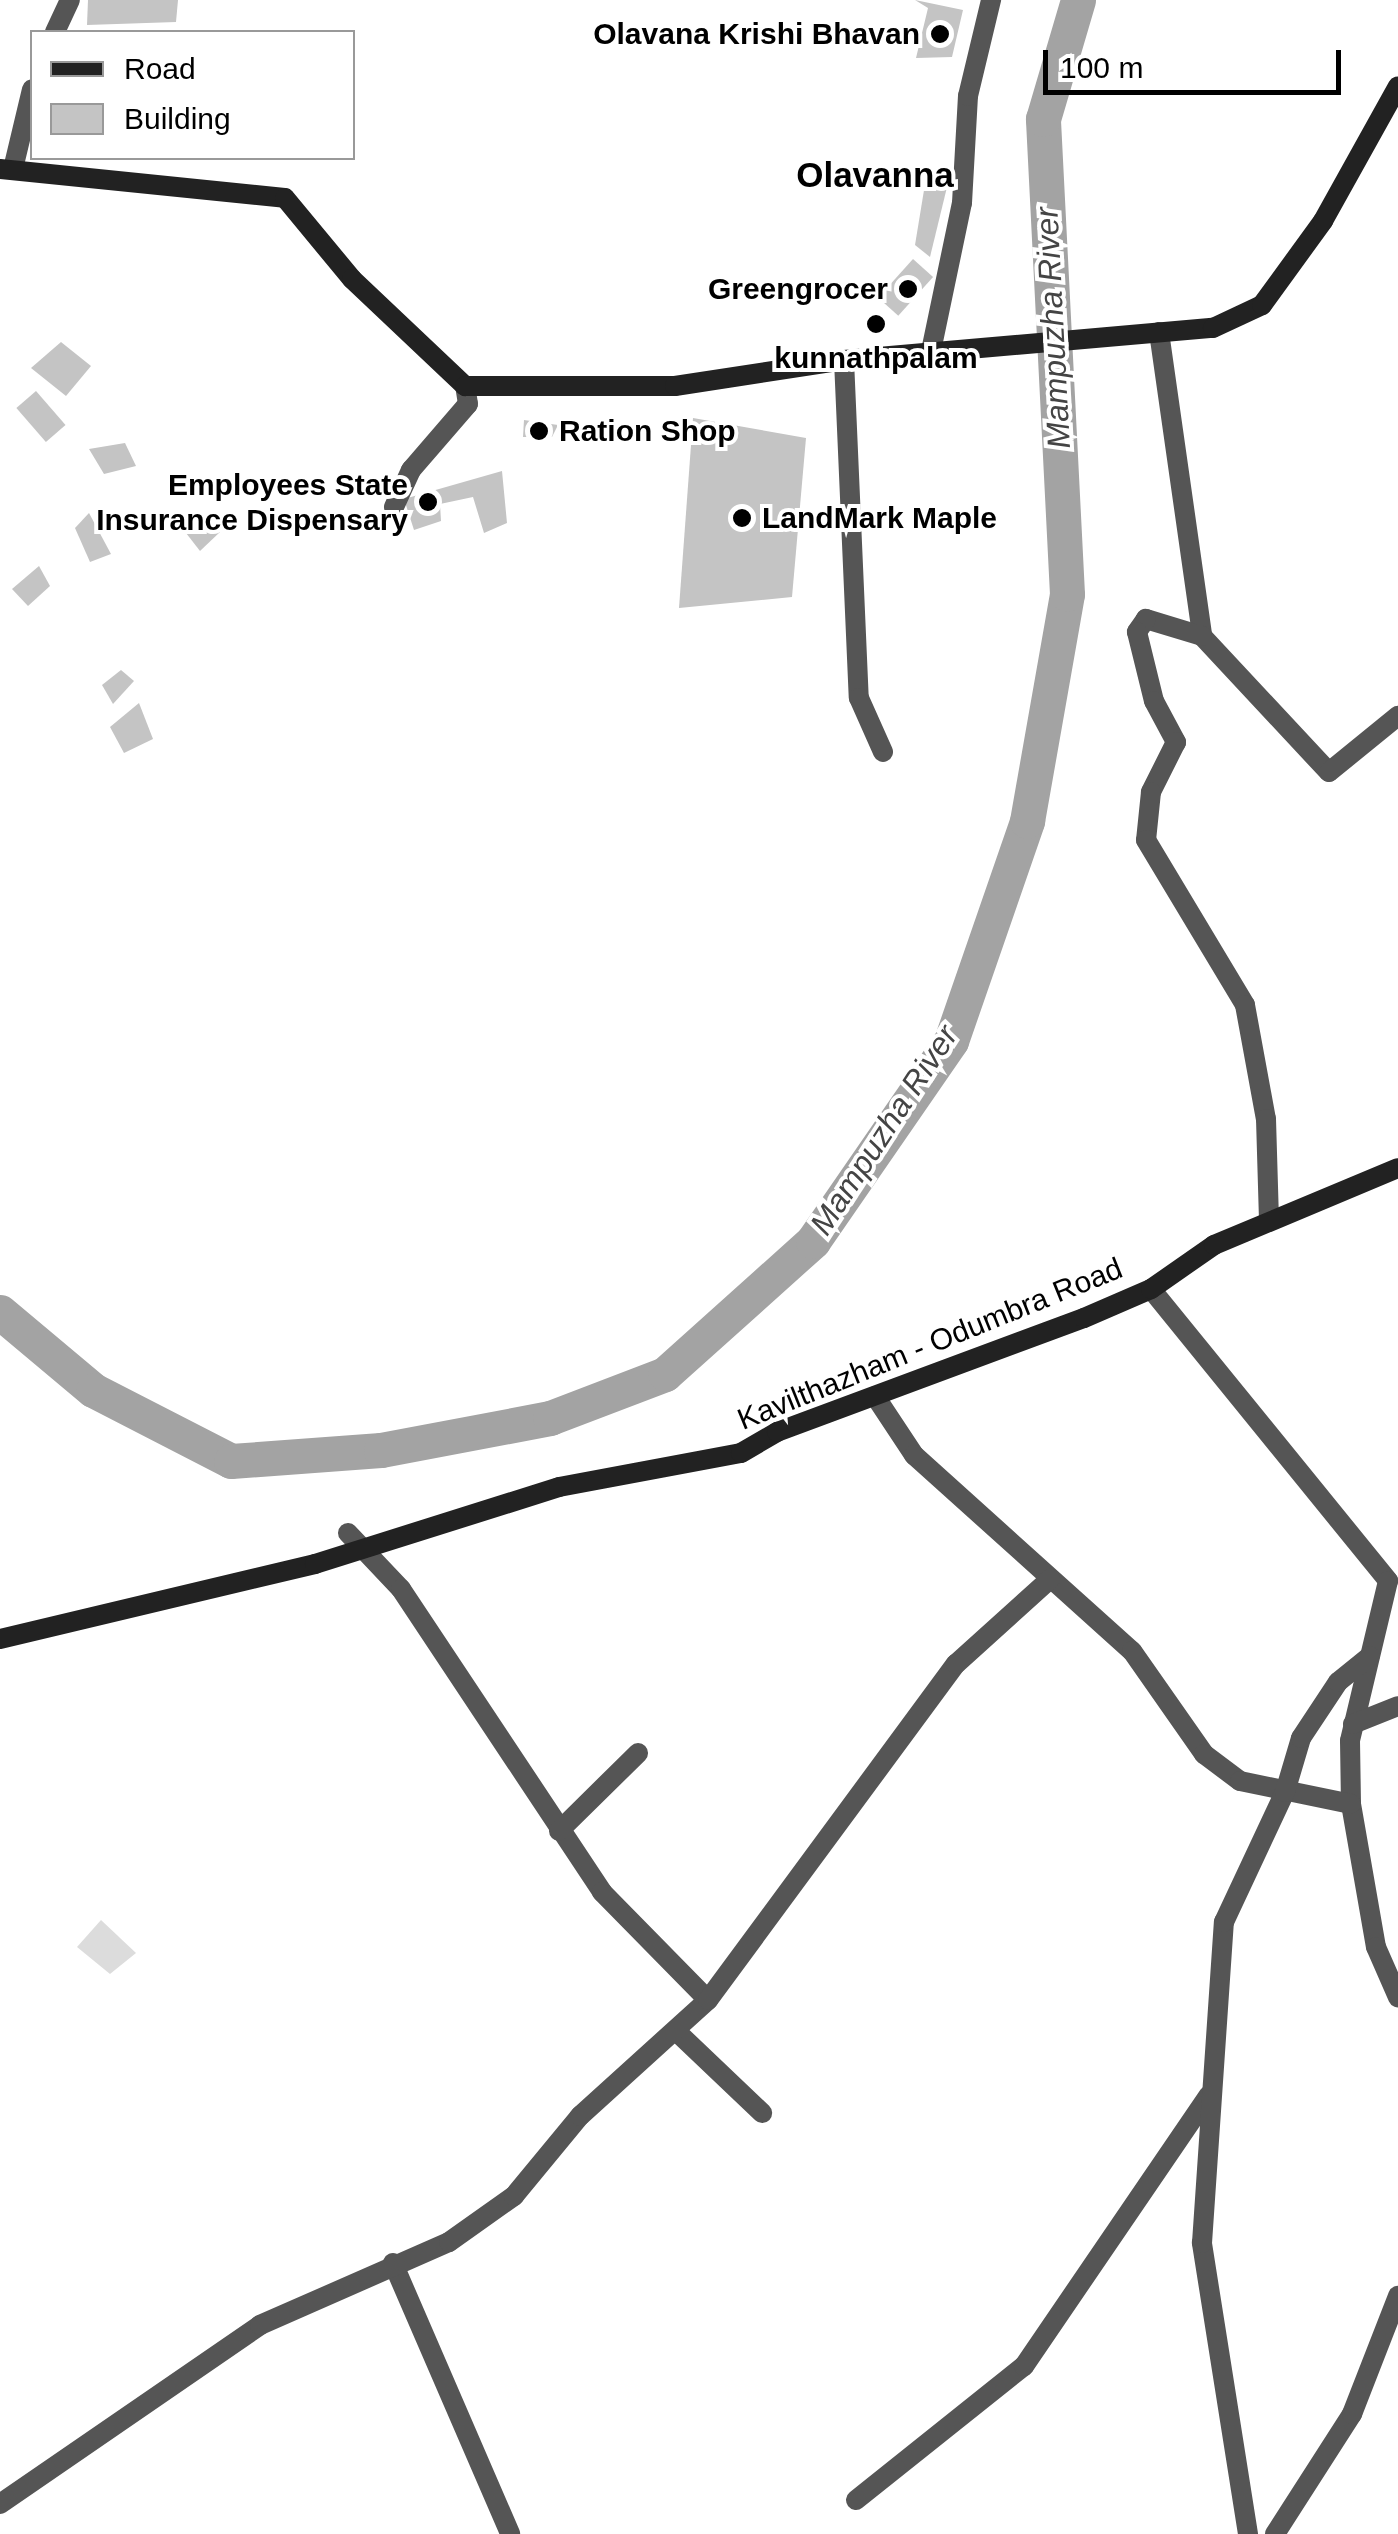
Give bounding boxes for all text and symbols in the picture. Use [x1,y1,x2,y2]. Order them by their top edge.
place label: Olavana Krishi Bhavan [593,16,920,52]
marker: Olavana Krishi Bhavan [929,23,951,45]
legend [30,30,355,160]
scale bar [1048,30,1346,92]
text: 100 m [1060,51,1143,84]
text: Road [124,52,196,85]
text: Building [124,102,231,135]
district label: Olavanna [796,154,954,196]
water label: Mampuzha River [1027,206,1079,450]
place label: Greengrocer [708,271,888,307]
marker: Greengrocer [897,278,919,300]
marker: kunnathpalam [865,313,887,335]
place label: kunnathpalam [774,340,978,376]
place label: Ration Shop [559,413,736,449]
marker: Ration Shop [528,420,550,442]
place label: Employees State Insurance Dispensary [96,467,408,538]
marker: Employees State Insurance Dispensary [417,491,439,513]
place label: LandMark Maple [762,500,997,536]
marker: LandMark Maple [731,507,753,529]
water label: Mampuzha River [802,1018,966,1242]
street label: Kavilthazham - Odumbra Road [732,1250,1128,1438]

